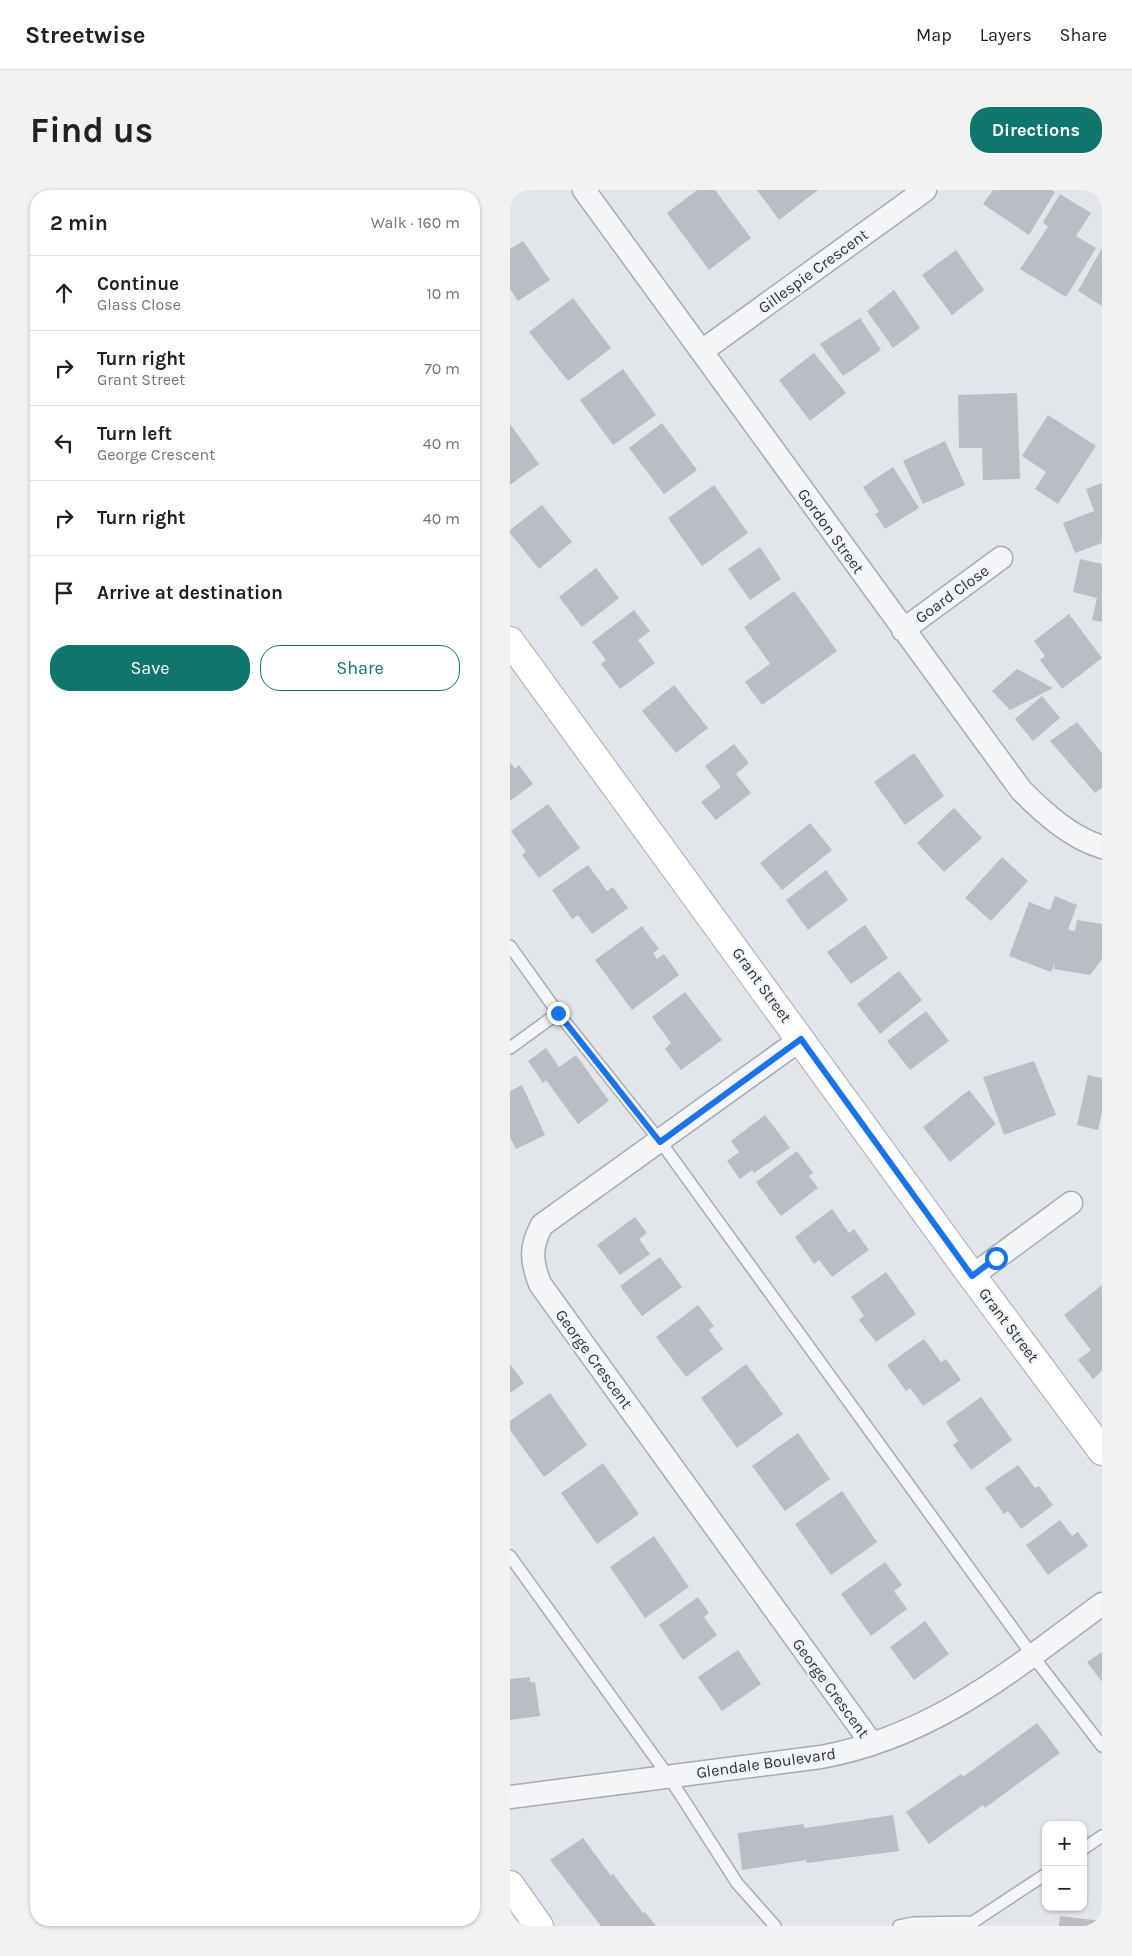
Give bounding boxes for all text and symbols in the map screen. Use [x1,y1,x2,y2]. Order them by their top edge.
text: Streetwise [25,21,146,49]
text: Map [916,24,952,46]
text: Layers [980,24,1032,46]
text: Share [1060,24,1107,46]
button: Directions [970,107,1102,153]
text: Find us [30,110,153,151]
text: 2 min [50,211,108,235]
text: Walk · 160 m [371,213,460,232]
street label: Gillespie Crescent [754,225,872,317]
text: Continue [97,273,179,295]
icon: ahead [50,279,78,307]
text: 10 m [426,284,460,303]
text: Glass Close [97,295,181,314]
text: Turn right [97,348,186,370]
icon: right [50,354,78,382]
text: 70 m [424,359,460,378]
text: Grant Street [97,370,185,389]
text: Turn left [97,423,172,445]
icon: left [50,429,78,457]
text: 40 m [423,434,460,453]
text: George Crescent [97,445,215,464]
street label: Gordon Street [794,485,868,577]
icon: right [50,504,78,532]
text: Turn right [97,507,186,529]
text: 40 m [423,509,460,528]
street label: Goard Close [911,561,993,627]
icon: arrive [50,579,78,607]
text: Arrive at destination [97,582,283,604]
button: Save [50,645,250,691]
button: Share [260,645,460,691]
street label: Grant Street [728,944,796,1026]
route end [547,1002,570,1025]
route start [985,1247,1008,1270]
street label: Grant Street [975,1284,1043,1366]
street label: George Crescent [552,1306,636,1412]
street label: George Crescent [789,1635,873,1741]
street label: Glendale Boulevard [695,1744,837,1782]
map controls [1042,1821,1087,1911]
button: + [1042,1821,1087,1866]
button: − [1042,1866,1087,1911]

